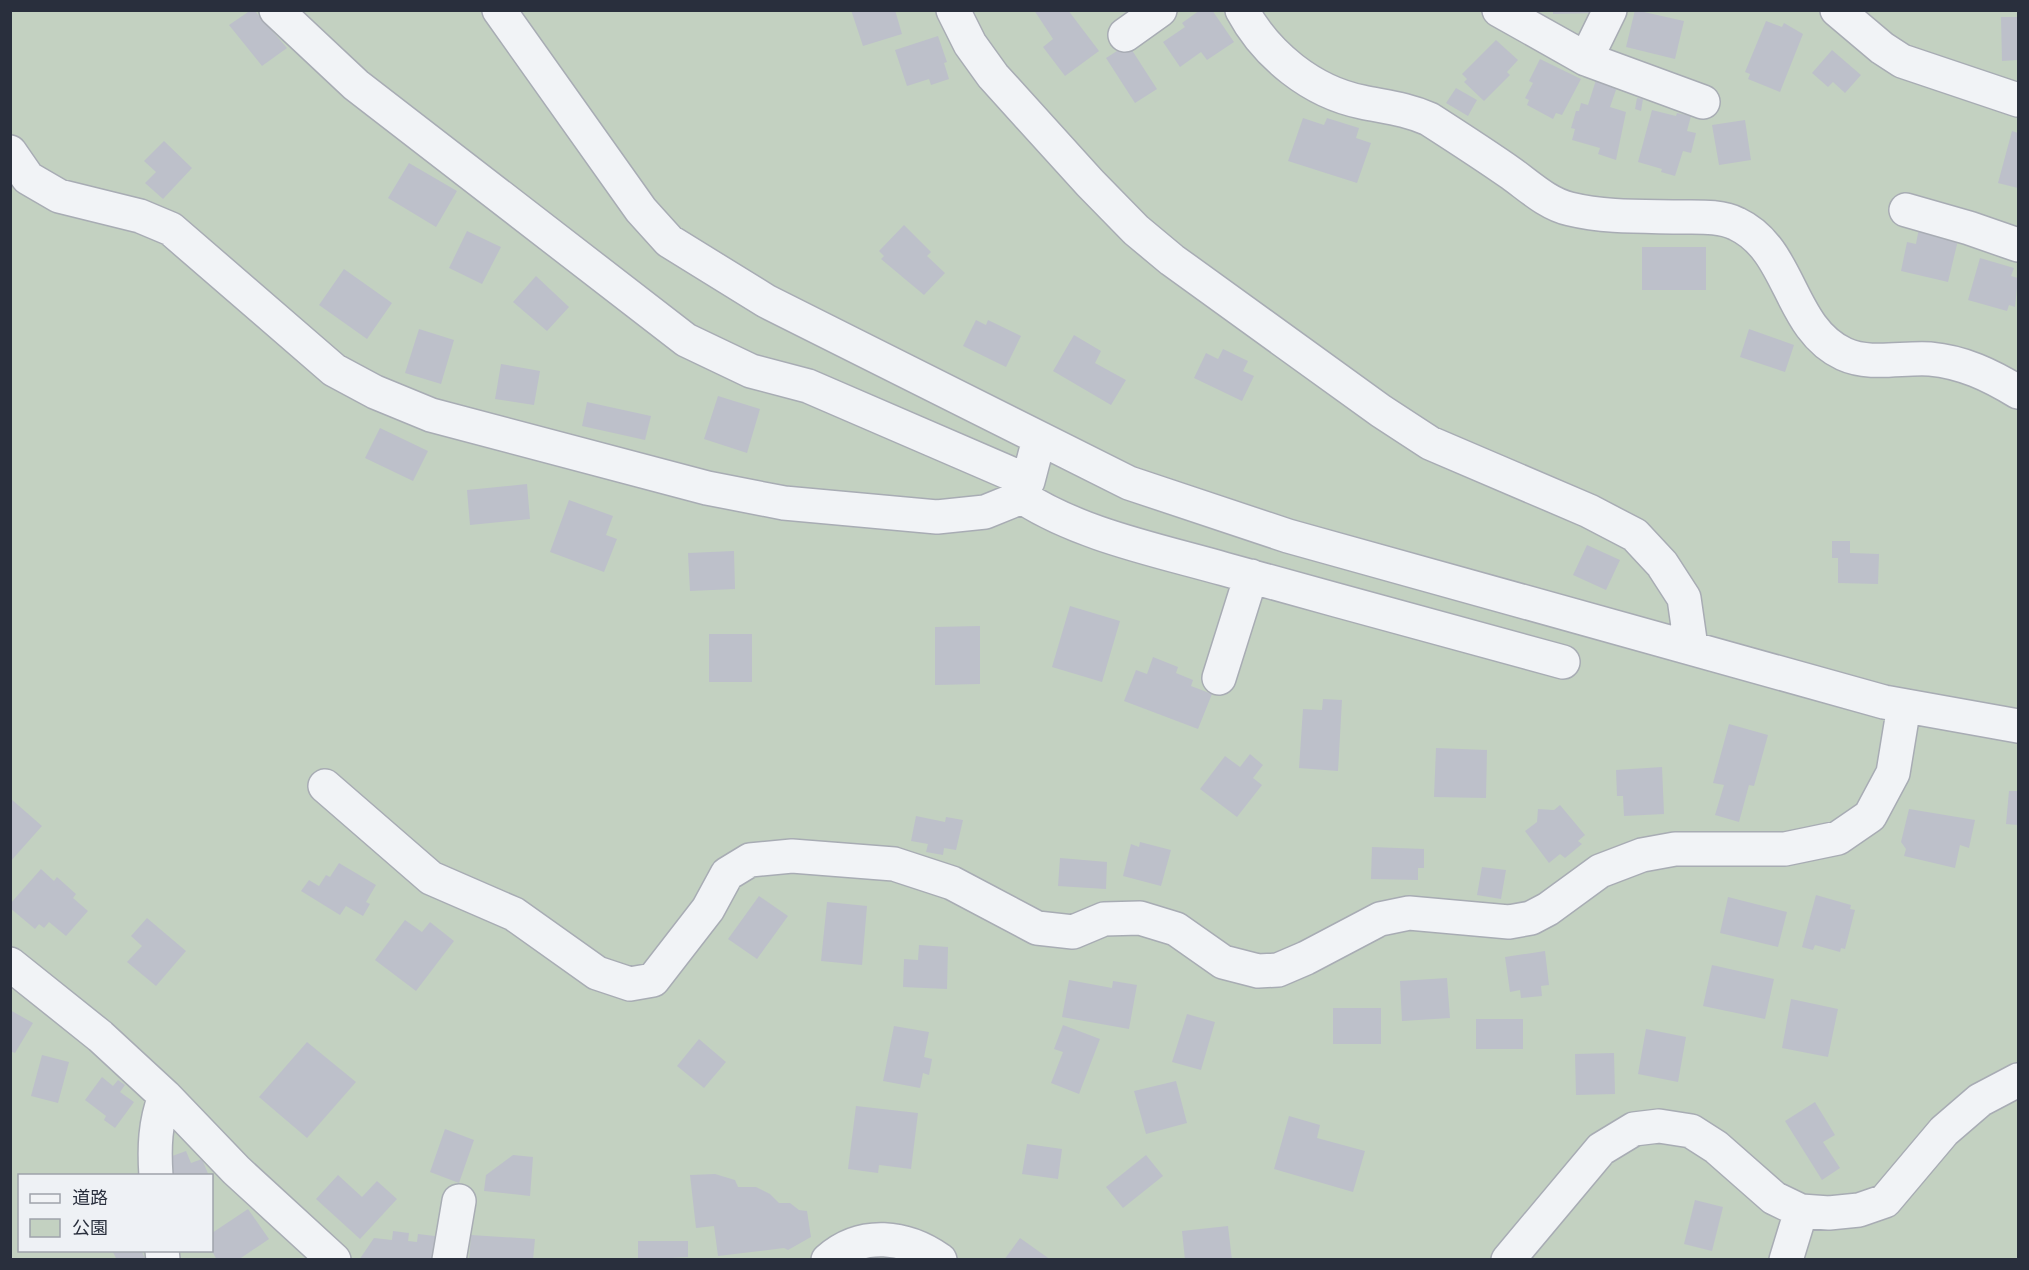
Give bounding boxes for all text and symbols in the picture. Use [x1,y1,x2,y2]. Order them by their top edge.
legend [18,1174,213,1252]
text: 道路 [72,1188,108,1208]
text: 公園 [72,1218,108,1238]

